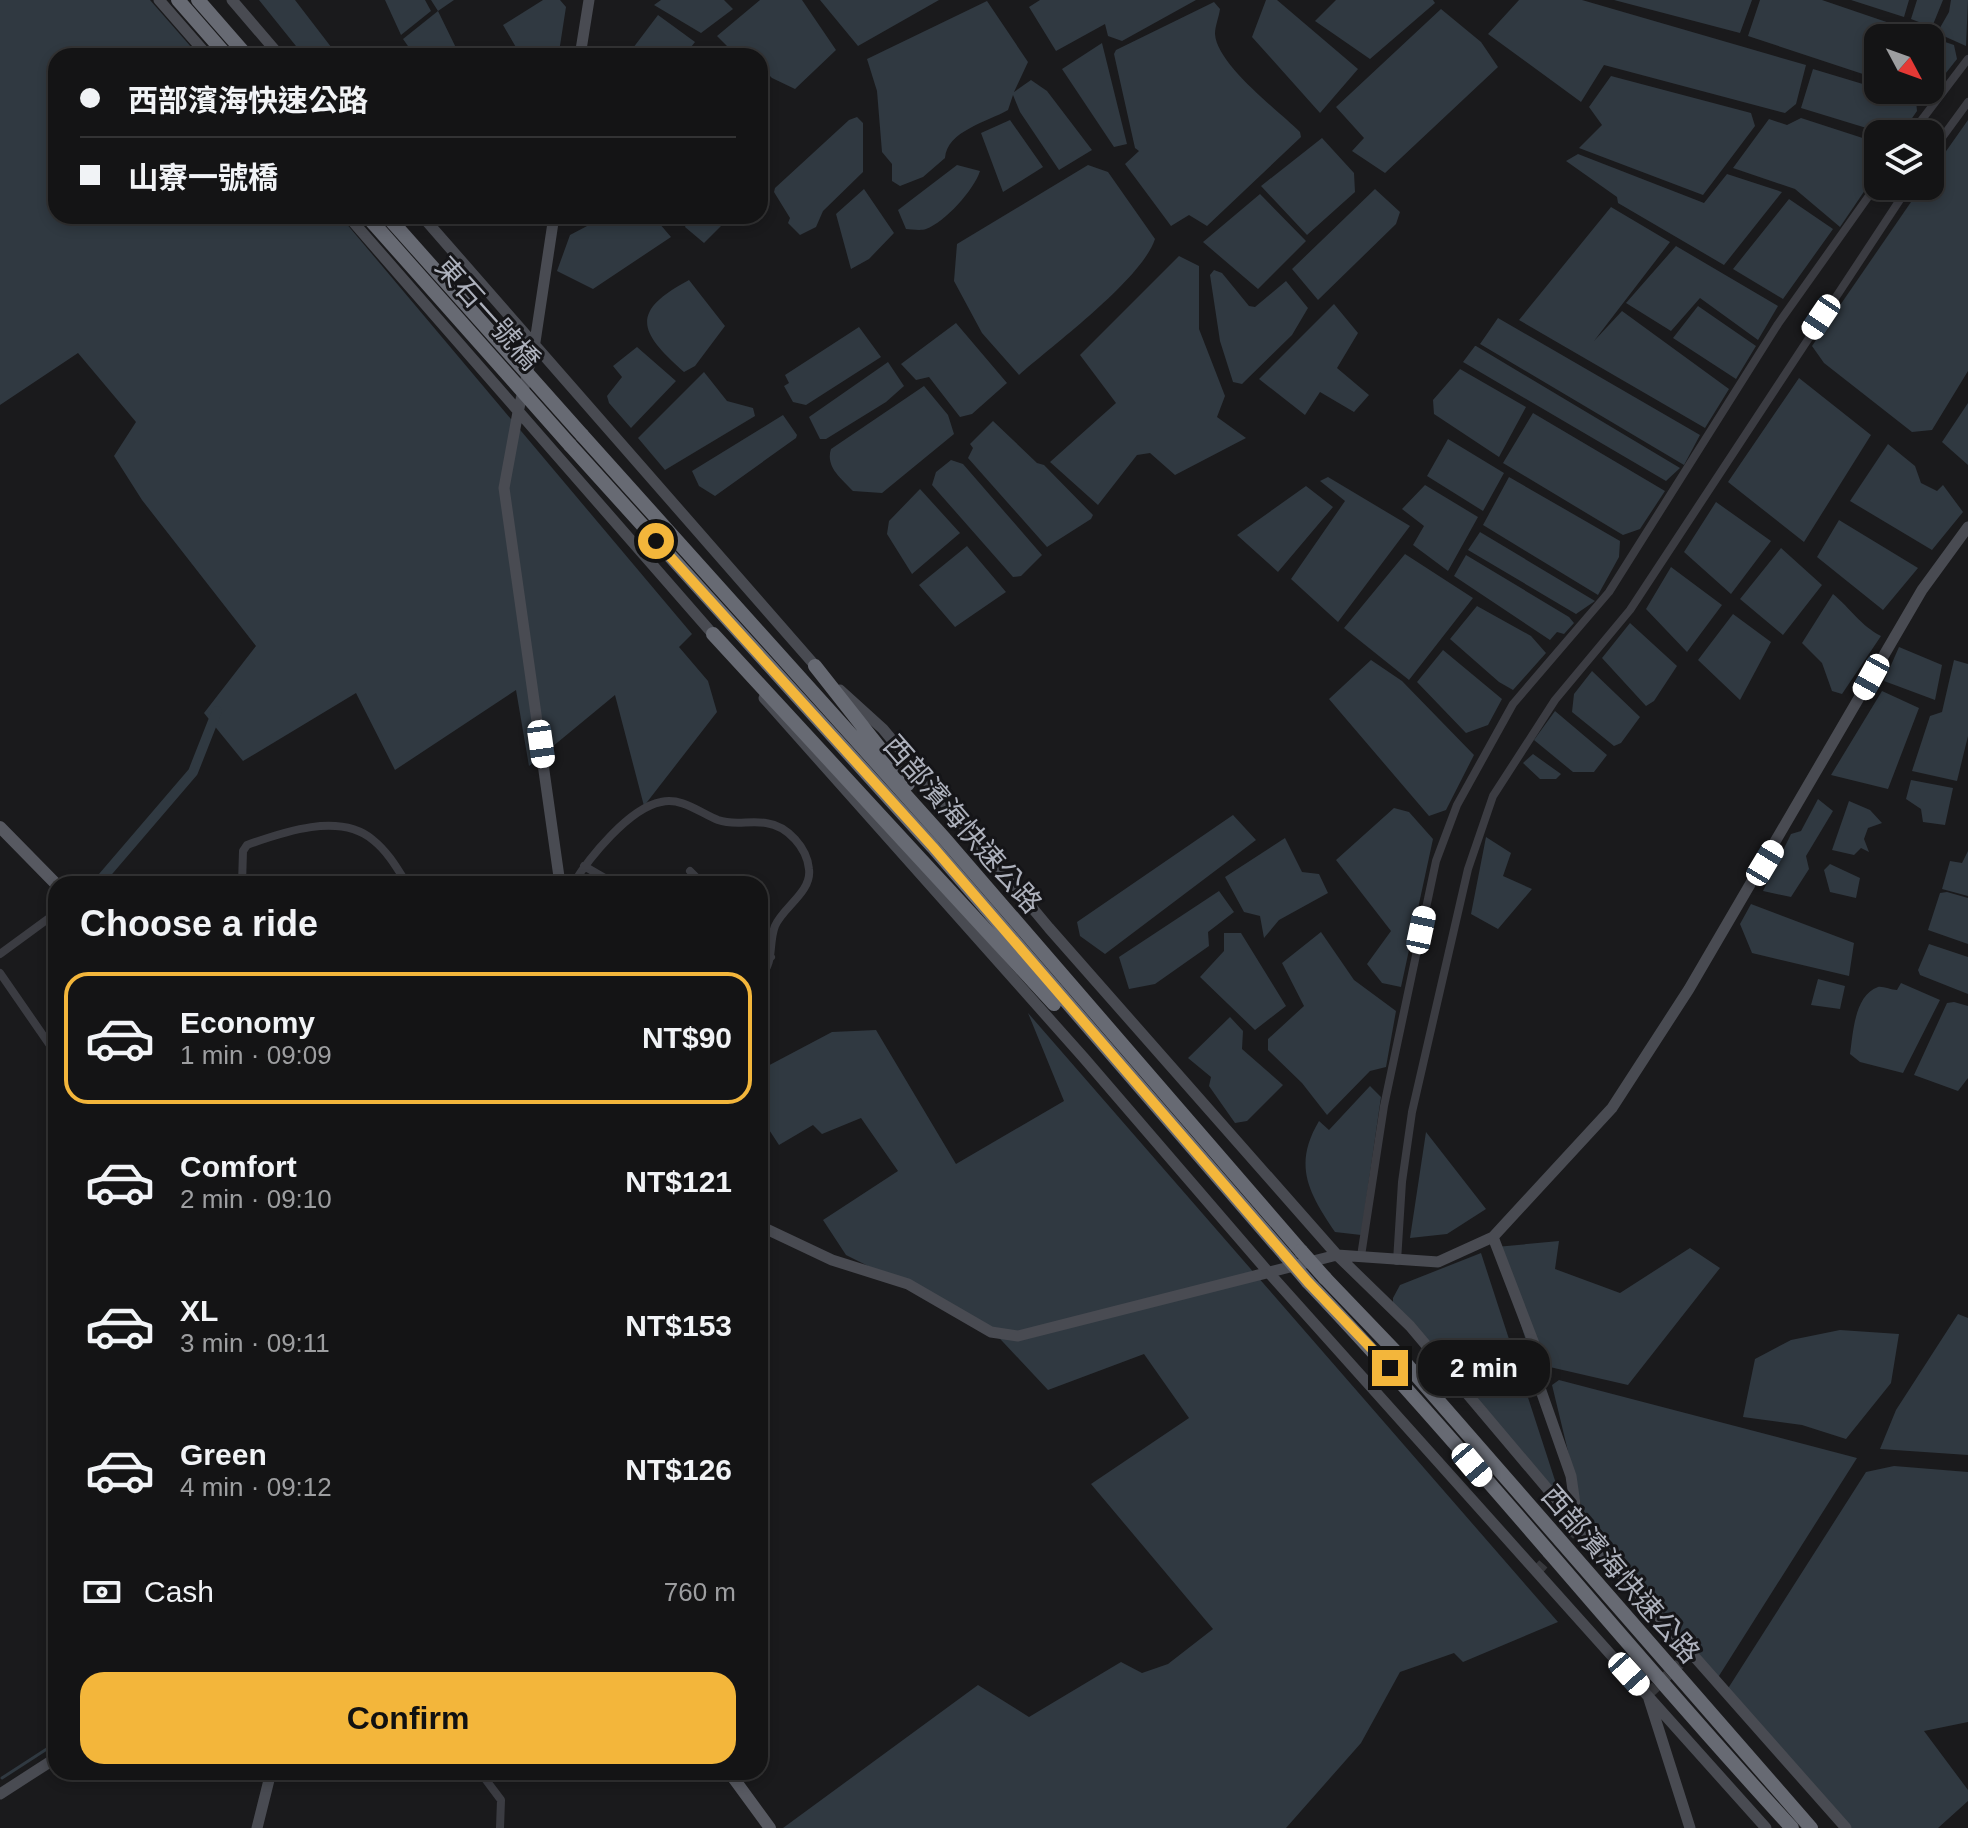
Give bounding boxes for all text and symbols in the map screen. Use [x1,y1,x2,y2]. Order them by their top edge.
north arrow [1864,24,1944,104]
map controls [1864,24,1944,200]
text: 西部濱海快速公路 [128,84,368,117]
button: layers [1864,120,1944,200]
text: 山寮一號橋 [128,161,278,194]
street label: 東石一號橋 [429,251,546,376]
car [1798,290,1844,344]
route start [638,523,674,559]
car [1849,650,1893,704]
car [526,719,556,769]
street label: 西部濱海快速公路 [877,730,1048,919]
car [1742,836,1788,890]
text: Choose a ride [80,903,318,944]
car [1404,904,1438,956]
icon: car [84,1002,156,1074]
text: Economy [180,1006,315,1039]
text: NT$90 [642,1021,732,1054]
text: 1 min · 09:09 [180,1040,332,1070]
icon: car [84,1146,156,1218]
text: Comfort [180,1150,297,1183]
text: NT$121 [625,1165,732,1198]
text: 2 min · 09:10 [180,1184,332,1214]
icon: car [84,1290,156,1362]
text: XL [180,1294,218,1327]
text: NT$153 [625,1309,732,1342]
text: 3 min · 09:11 [180,1328,330,1358]
callout: 2 min [1418,1340,1550,1396]
route end [1372,1350,1408,1386]
text: 2 min [1450,1353,1518,1383]
icon: car [84,1434,156,1506]
text: Green [180,1438,267,1471]
car [1447,1439,1497,1491]
text: NT$126 [625,1453,732,1486]
text: 4 min · 09:12 [180,1472,332,1502]
street label: 西部濱海快速公路 [1535,1480,1706,1669]
icon: cash [80,1570,124,1614]
text: Cash [144,1575,214,1608]
text: 760 m [664,1577,736,1607]
car [1604,1648,1654,1700]
button: Confirm [80,1672,736,1764]

